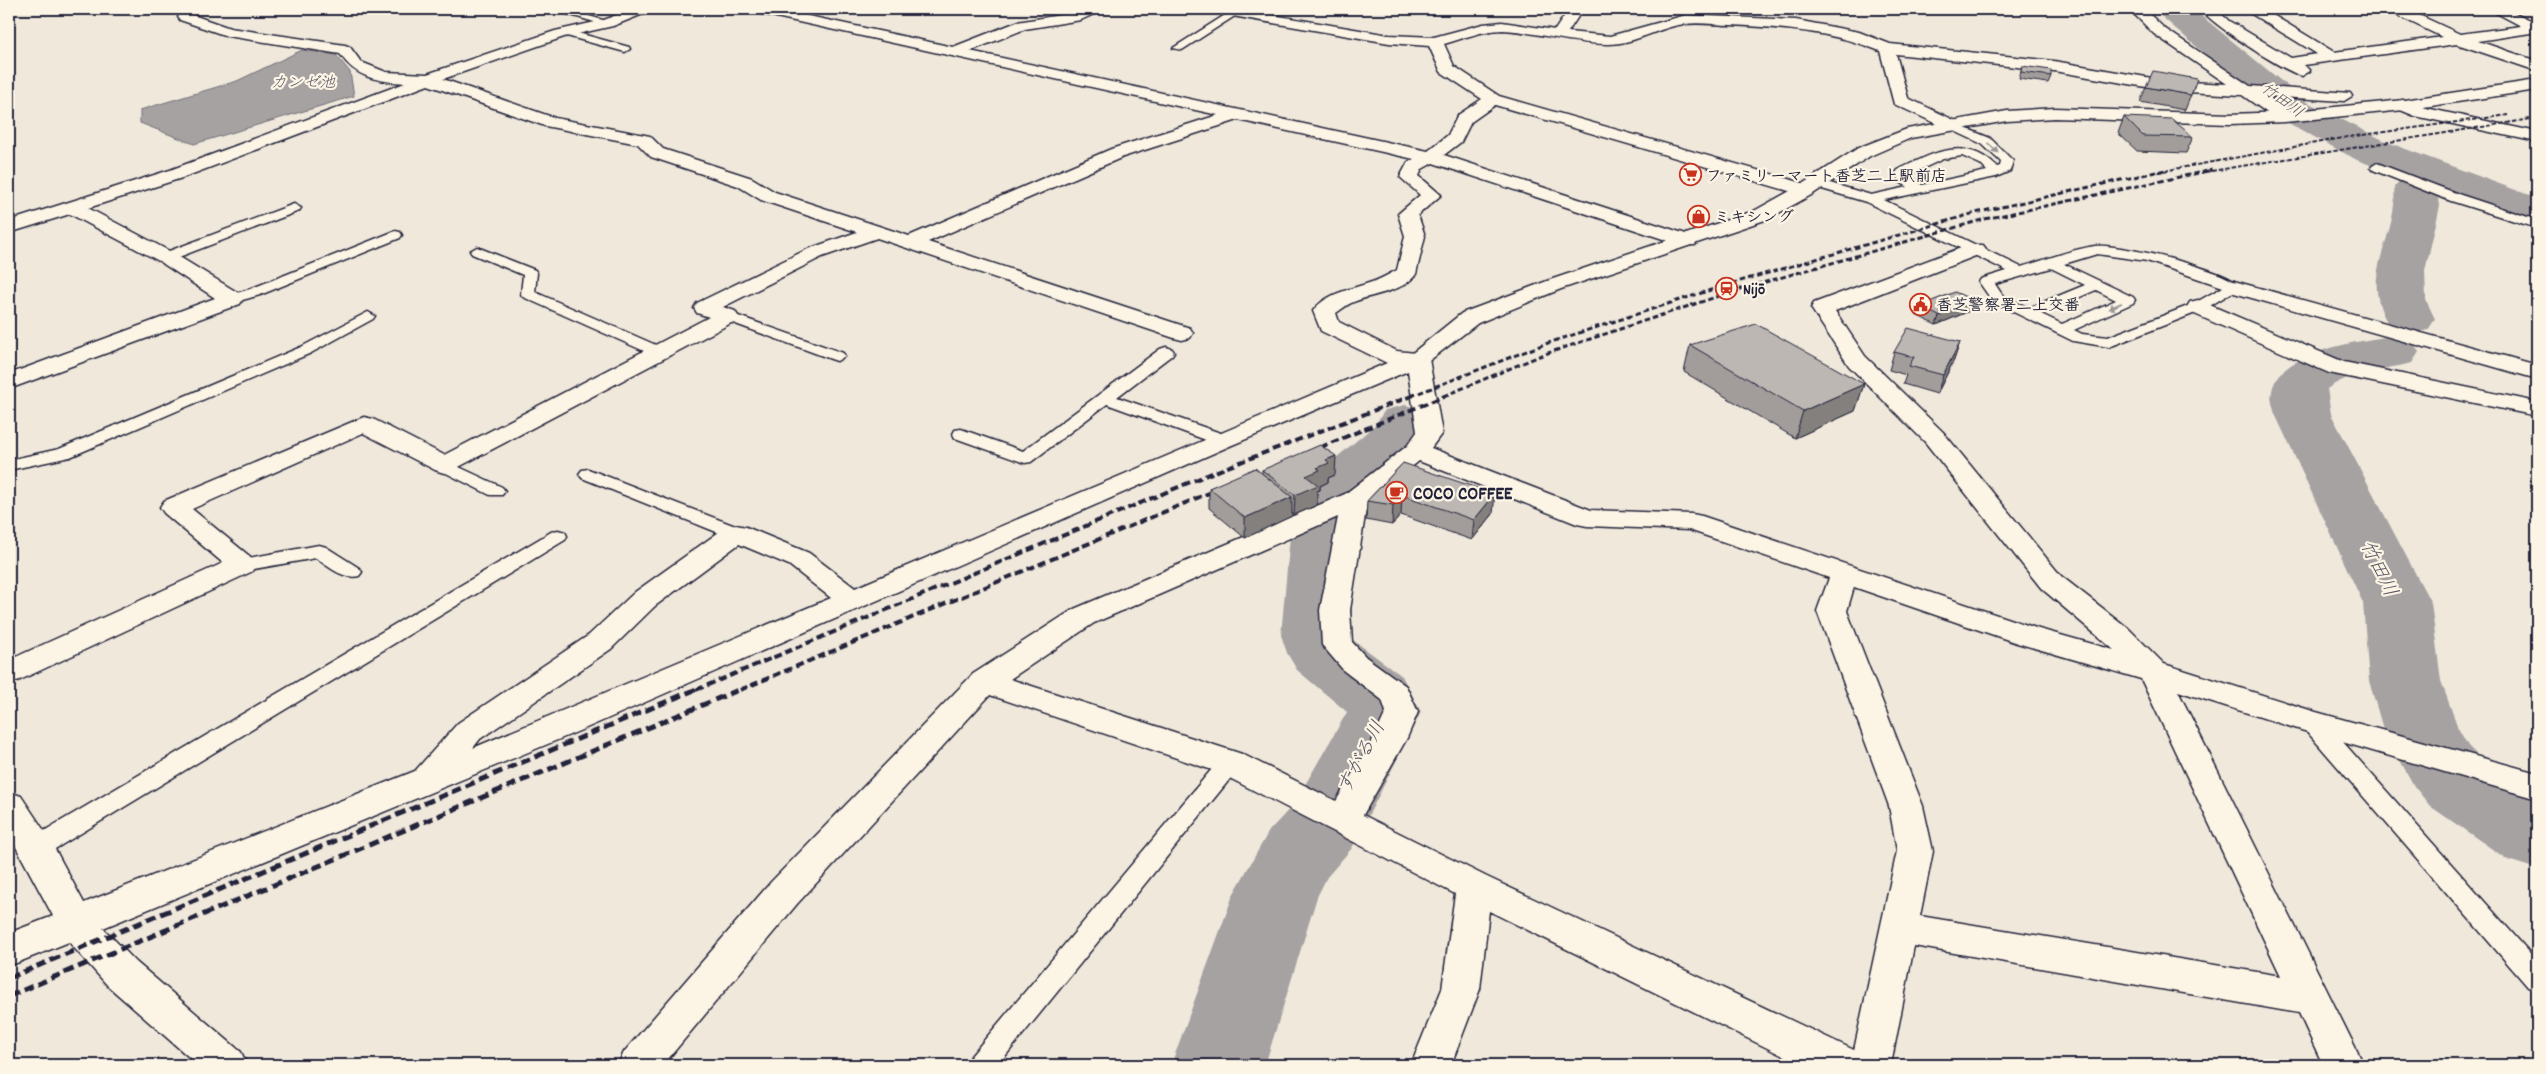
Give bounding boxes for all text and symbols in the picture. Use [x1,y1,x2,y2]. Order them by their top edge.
water label: カンゼ池 [271,72,336,95]
water label: 竹田川 [2255,78,2308,124]
one-way arrow [1987,142,1999,154]
supermarket icon: ファミリーマート香芝二上駅前店 [1678,163,1702,187]
place label: ファミリーマート香芝二上駅前店 [1706,166,1947,189]
shop icon: ミキシング [1686,204,1710,228]
place label: ミキシング [1714,207,1794,230]
station icon: Nijō [1715,276,1739,300]
place label: Nijō [1743,279,1765,302]
public building icon: 香芝警察署二上交番 [1908,292,1932,316]
place label: 香芝警察署二上交番 [1936,295,2080,318]
one-way arrow [2108,302,2122,310]
cafe icon: COCO COFFEE [1385,480,1409,504]
place label: COCO COFFEE [1413,482,1513,509]
water label: 竹田川 [2352,536,2403,602]
water label: すがる川 [1332,717,1394,800]

